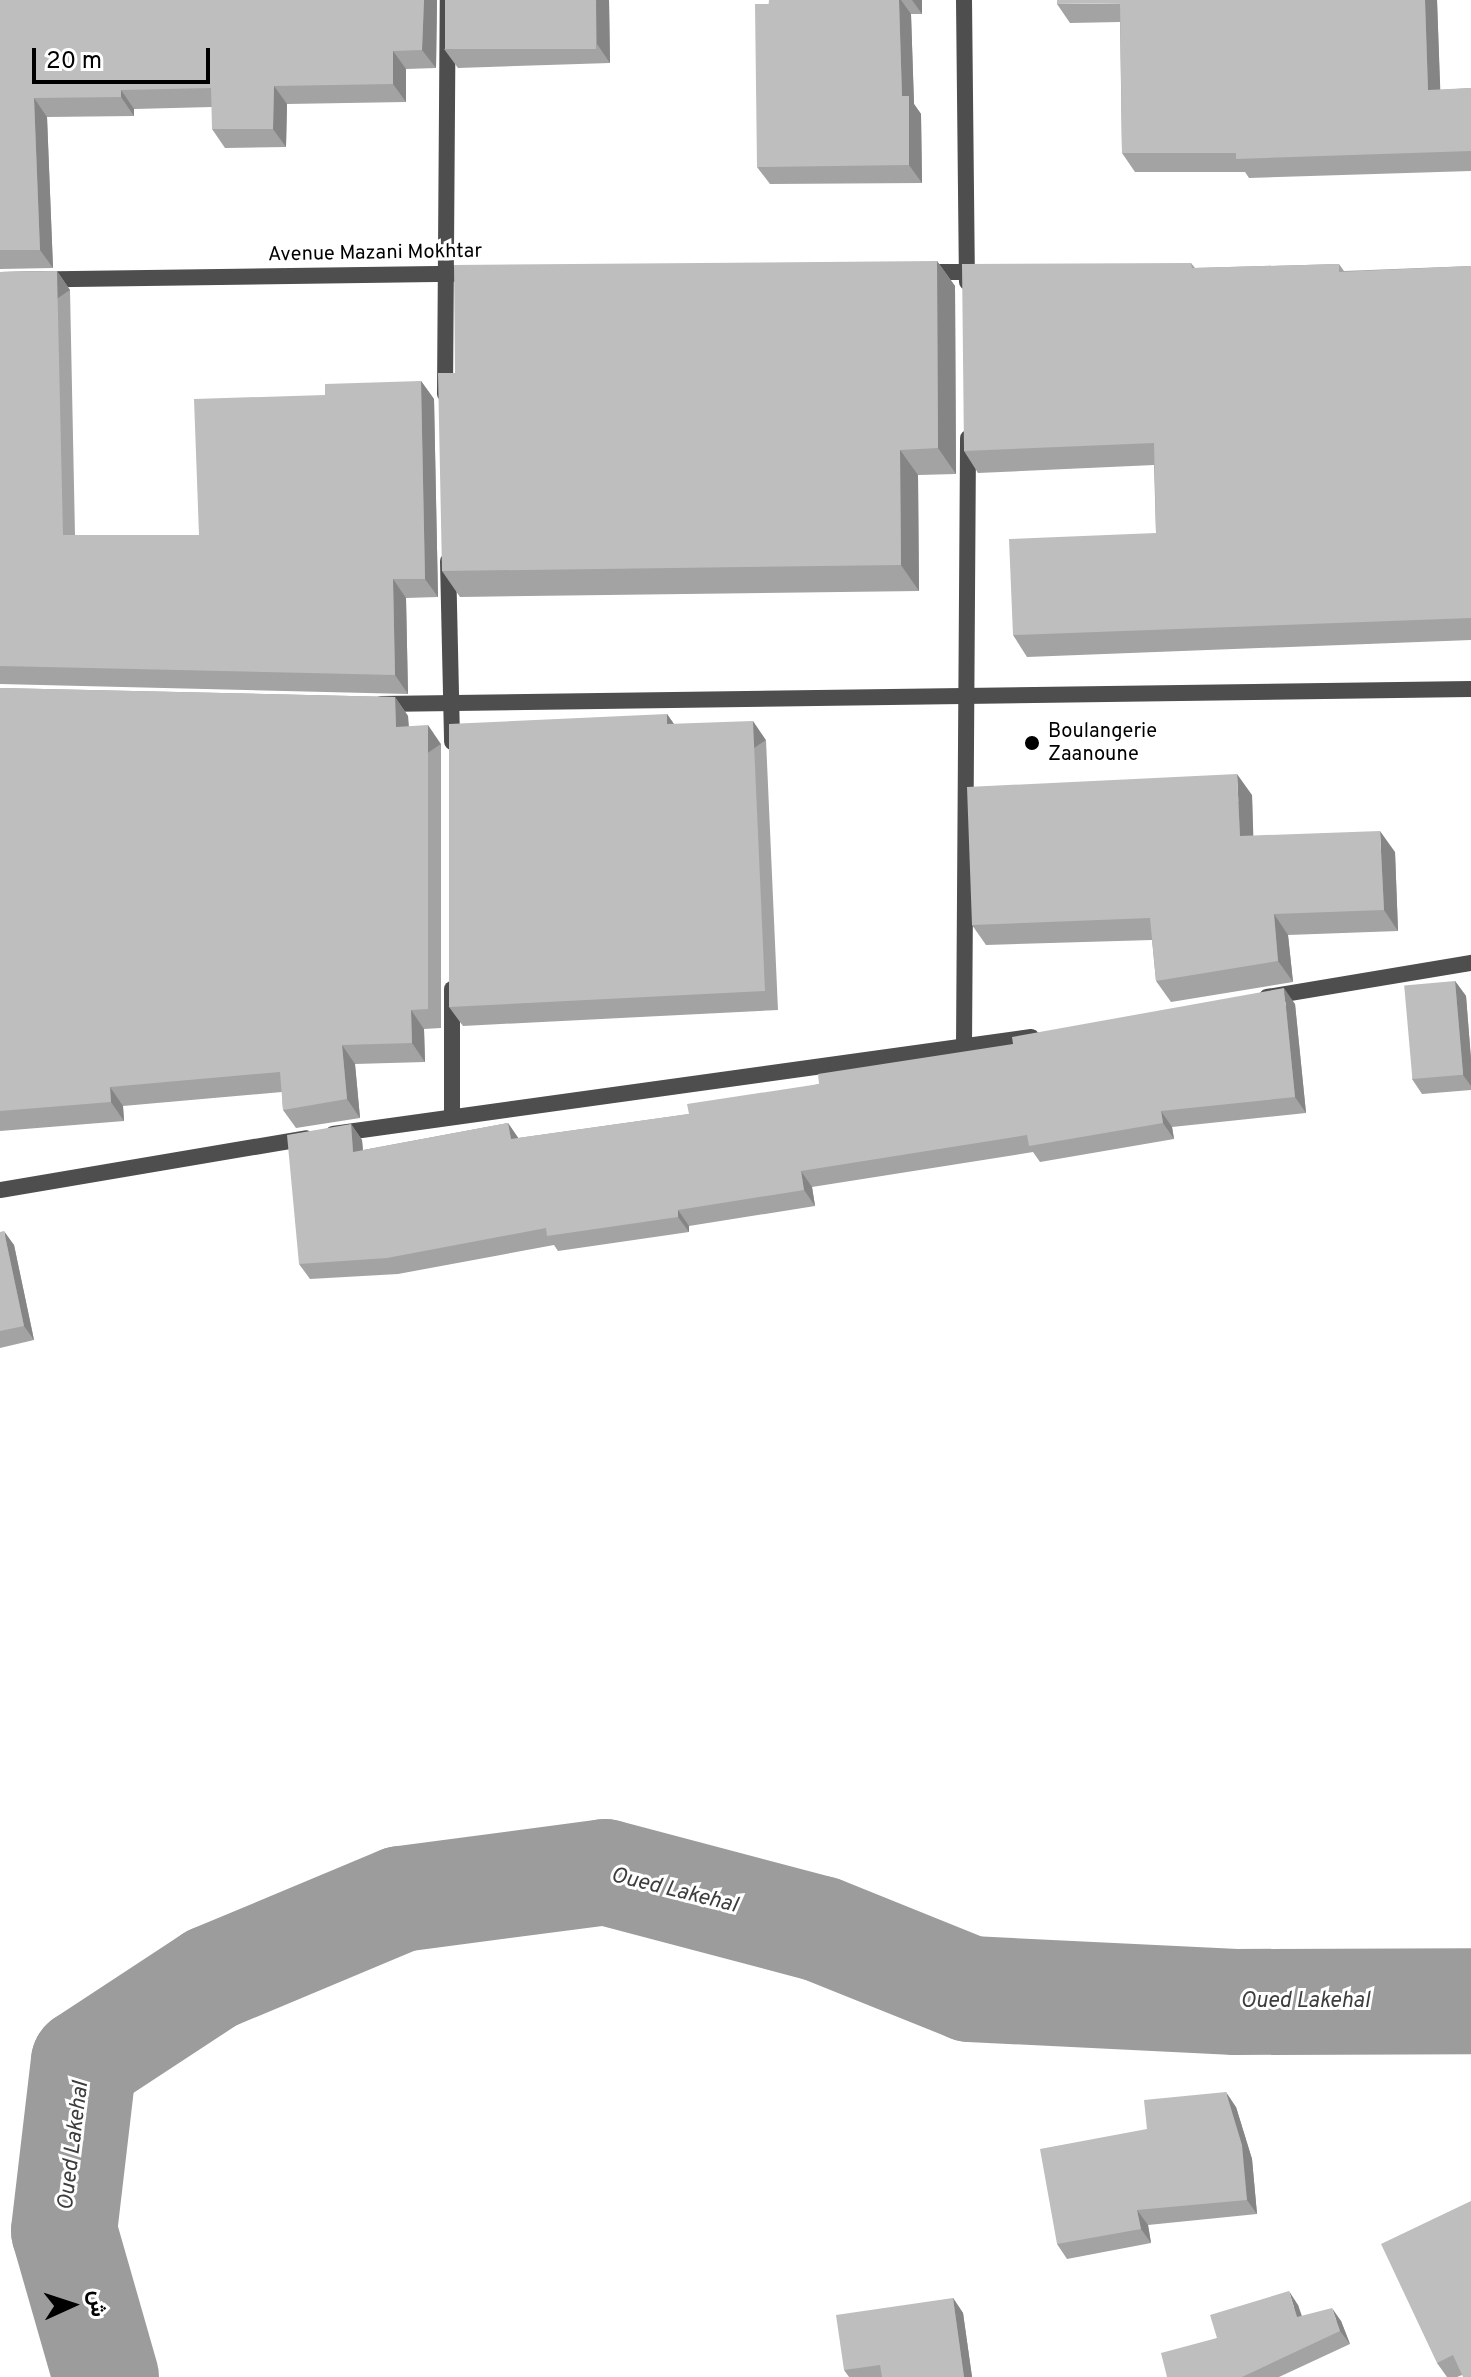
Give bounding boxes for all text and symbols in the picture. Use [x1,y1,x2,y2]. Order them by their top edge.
scale bar [36,32,214,82]
text: 20 m [46,47,102,77]
street label: Avenue Mazani Mokhtar [268,240,482,268]
place label: Boulangerie Zaanoune [1048,720,1157,767]
marker: Boulangerie Zaanoune [1023,734,1041,752]
water label: Oued Lakehal [608,1863,740,1919]
water label: Oued Lakehal [1240,1989,1370,2015]
water label: Oued Lakehal [53,2080,95,2212]
north arrow [32,2265,112,2345]
text: ش [82,2290,111,2318]

